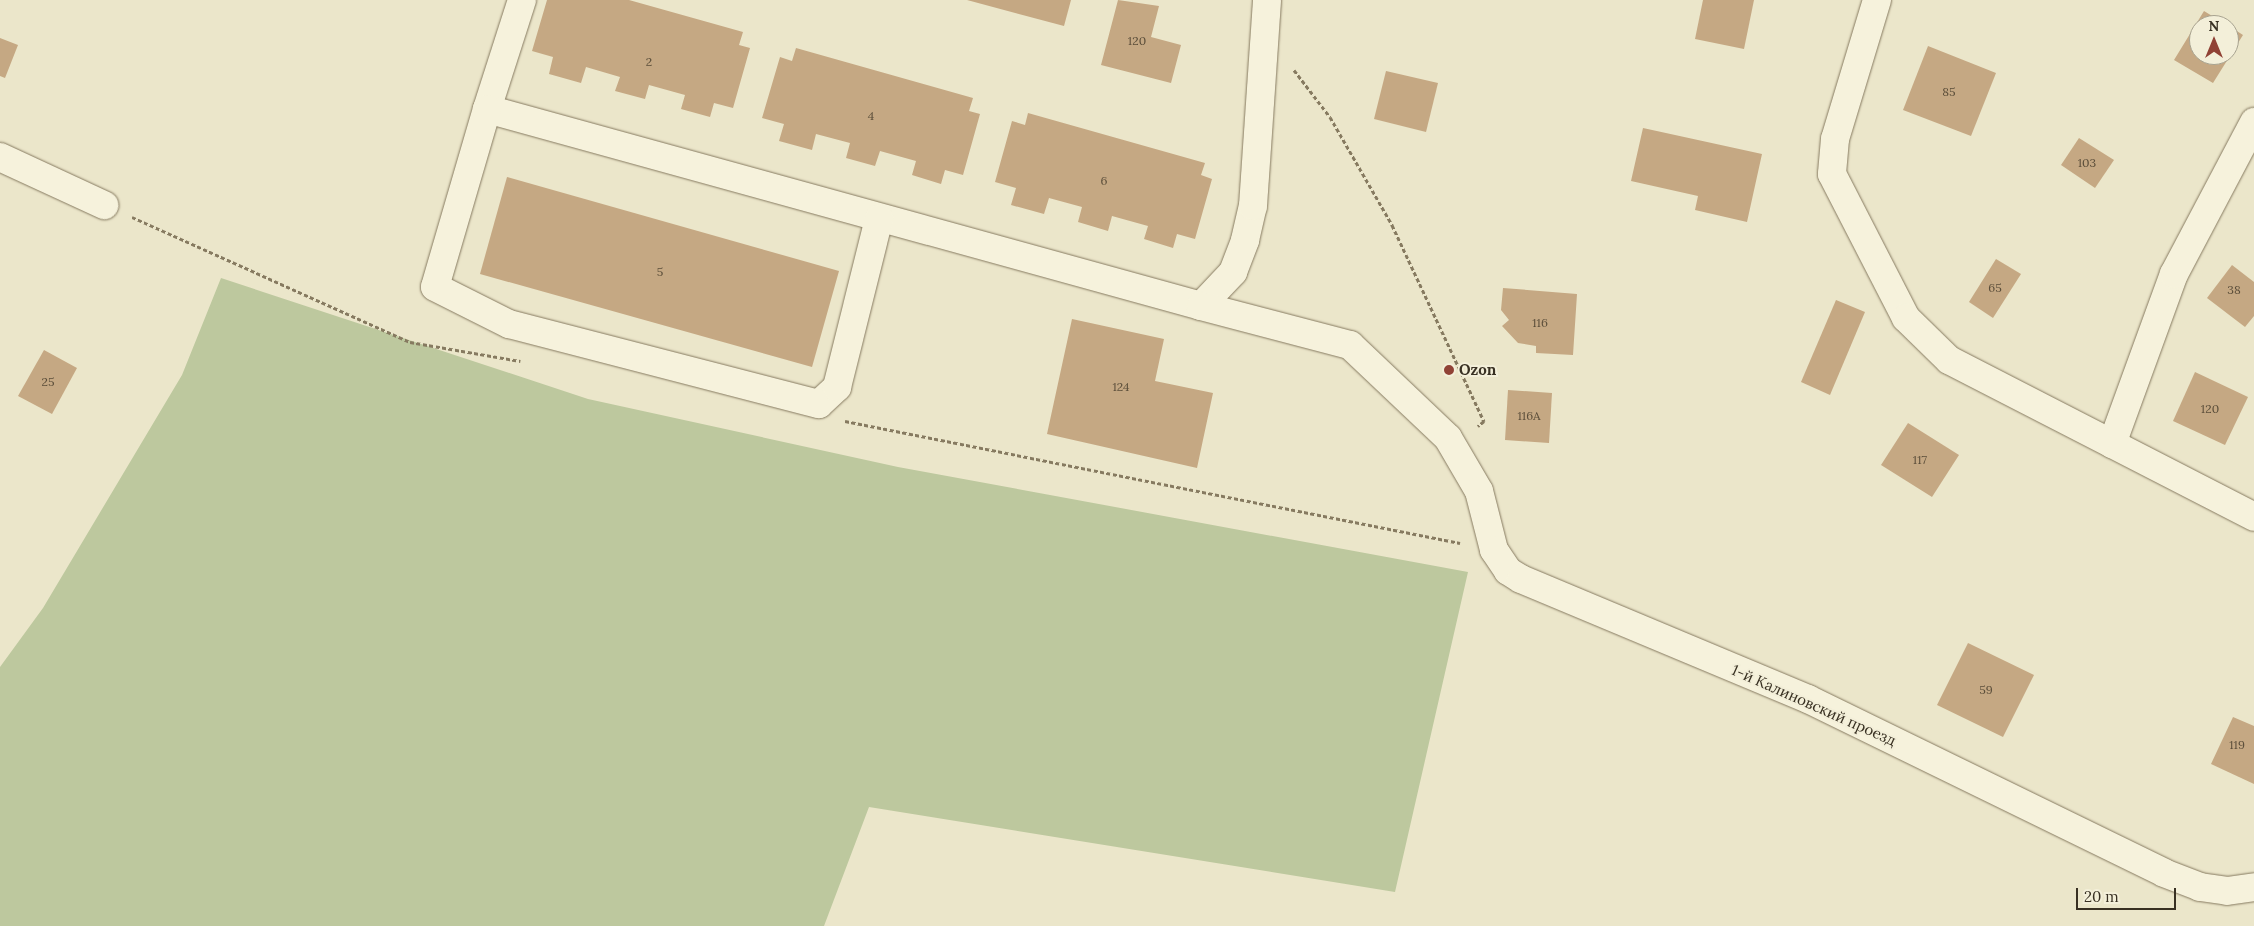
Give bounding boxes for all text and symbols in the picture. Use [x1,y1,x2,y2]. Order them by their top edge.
north arrow [2189,15,2239,65]
text: N [2209,17,2219,35]
house number: 120 [1128,34,1146,48]
house number: 2 [646,55,652,69]
house number: 85 [1942,85,1956,99]
house number: 4 [868,109,874,123]
house number: 103 [2078,156,2096,170]
house number: 6 [1101,174,1107,188]
house number: 5 [657,265,663,279]
house number: 65 [1988,281,2002,295]
house number: 38 [2227,283,2241,297]
house number: 116 [1532,316,1548,330]
place label: Ozon [1459,361,1496,379]
marker: Ozon [1443,364,1455,376]
house number: 25 [42,375,54,389]
house number: 124 [1112,380,1130,394]
house number: 120 [2201,402,2219,416]
house number: 116А [1517,409,1541,423]
house number: 117 [1913,453,1927,467]
street label: 1-й Калиновский проезд [1729,661,1899,749]
house number: 59 [1979,683,1993,697]
house number: 119 [2229,738,2245,752]
scale bar [2079,878,2179,910]
text: 20 m [2084,887,2119,906]

